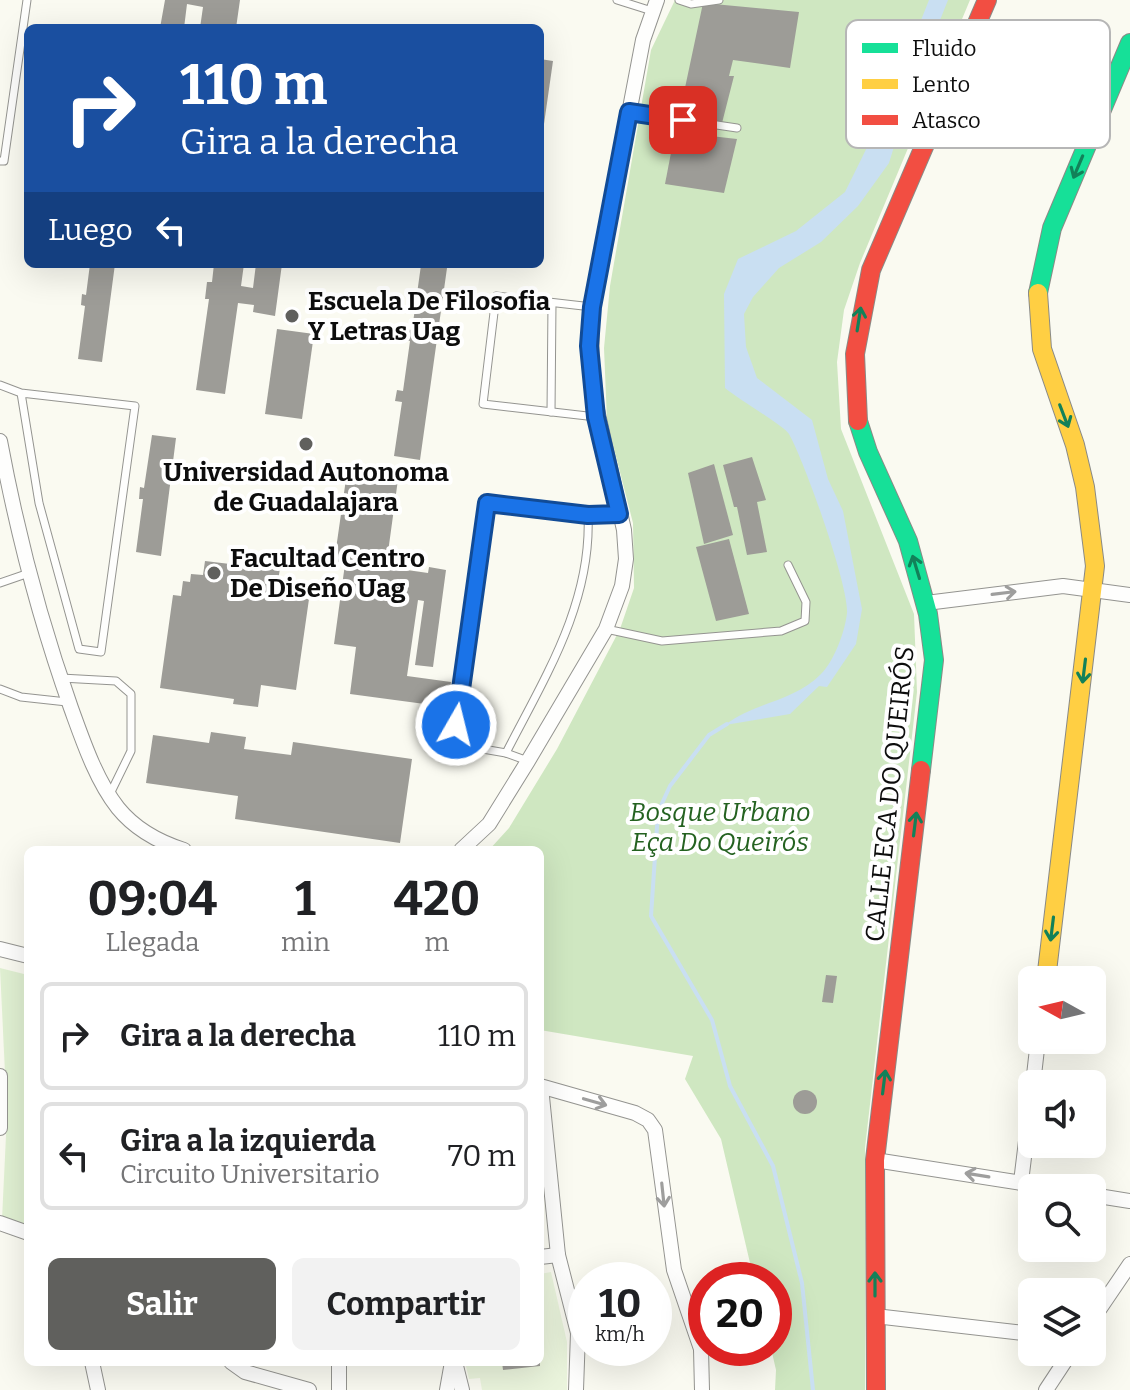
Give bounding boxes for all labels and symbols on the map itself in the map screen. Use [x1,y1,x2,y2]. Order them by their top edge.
legend [846,20,1110,148]
text: Fluido [912,35,976,62]
text: Lento [912,71,970,98]
pin [649,86,717,154]
text: Atasco [912,107,981,134]
one-way arrow [1069,154,1084,179]
place label: Escuela De Filosofia Y Letras Uag [308,286,551,347]
marker: Escuela De Filosofia Y Letras Uag [283,307,301,325]
one-way arrow [853,307,868,332]
one-way arrow [1058,403,1072,428]
marker: Universidad Autonoma de Guadalajara [297,435,315,453]
place label: Universidad Autonoma de Guadalajara [163,457,449,518]
place label: Facultad Centro De Diseño Uag [230,543,425,604]
one-way arrow [908,555,923,581]
marker: Facultad Centro De Diseño Uag [205,564,223,582]
one-way arrow [991,585,1016,600]
street label: CALLE ECA DO QUEIRÓS [859,644,921,944]
one-way arrow [1076,658,1091,684]
position arrow [414,683,498,767]
park label: Bosque Urbano Eça Do Queirós [629,797,811,858]
one-way arrow [907,811,922,838]
one-way arrow [1044,916,1059,942]
north arrow [1018,966,1106,1054]
one-way arrow [877,1069,892,1096]
one-way arrow [581,1095,607,1110]
one-way arrow [965,1167,990,1182]
one-way arrow [656,1181,671,1208]
speed limit sign: 20 [688,1262,792,1366]
one-way arrow [867,1271,883,1298]

